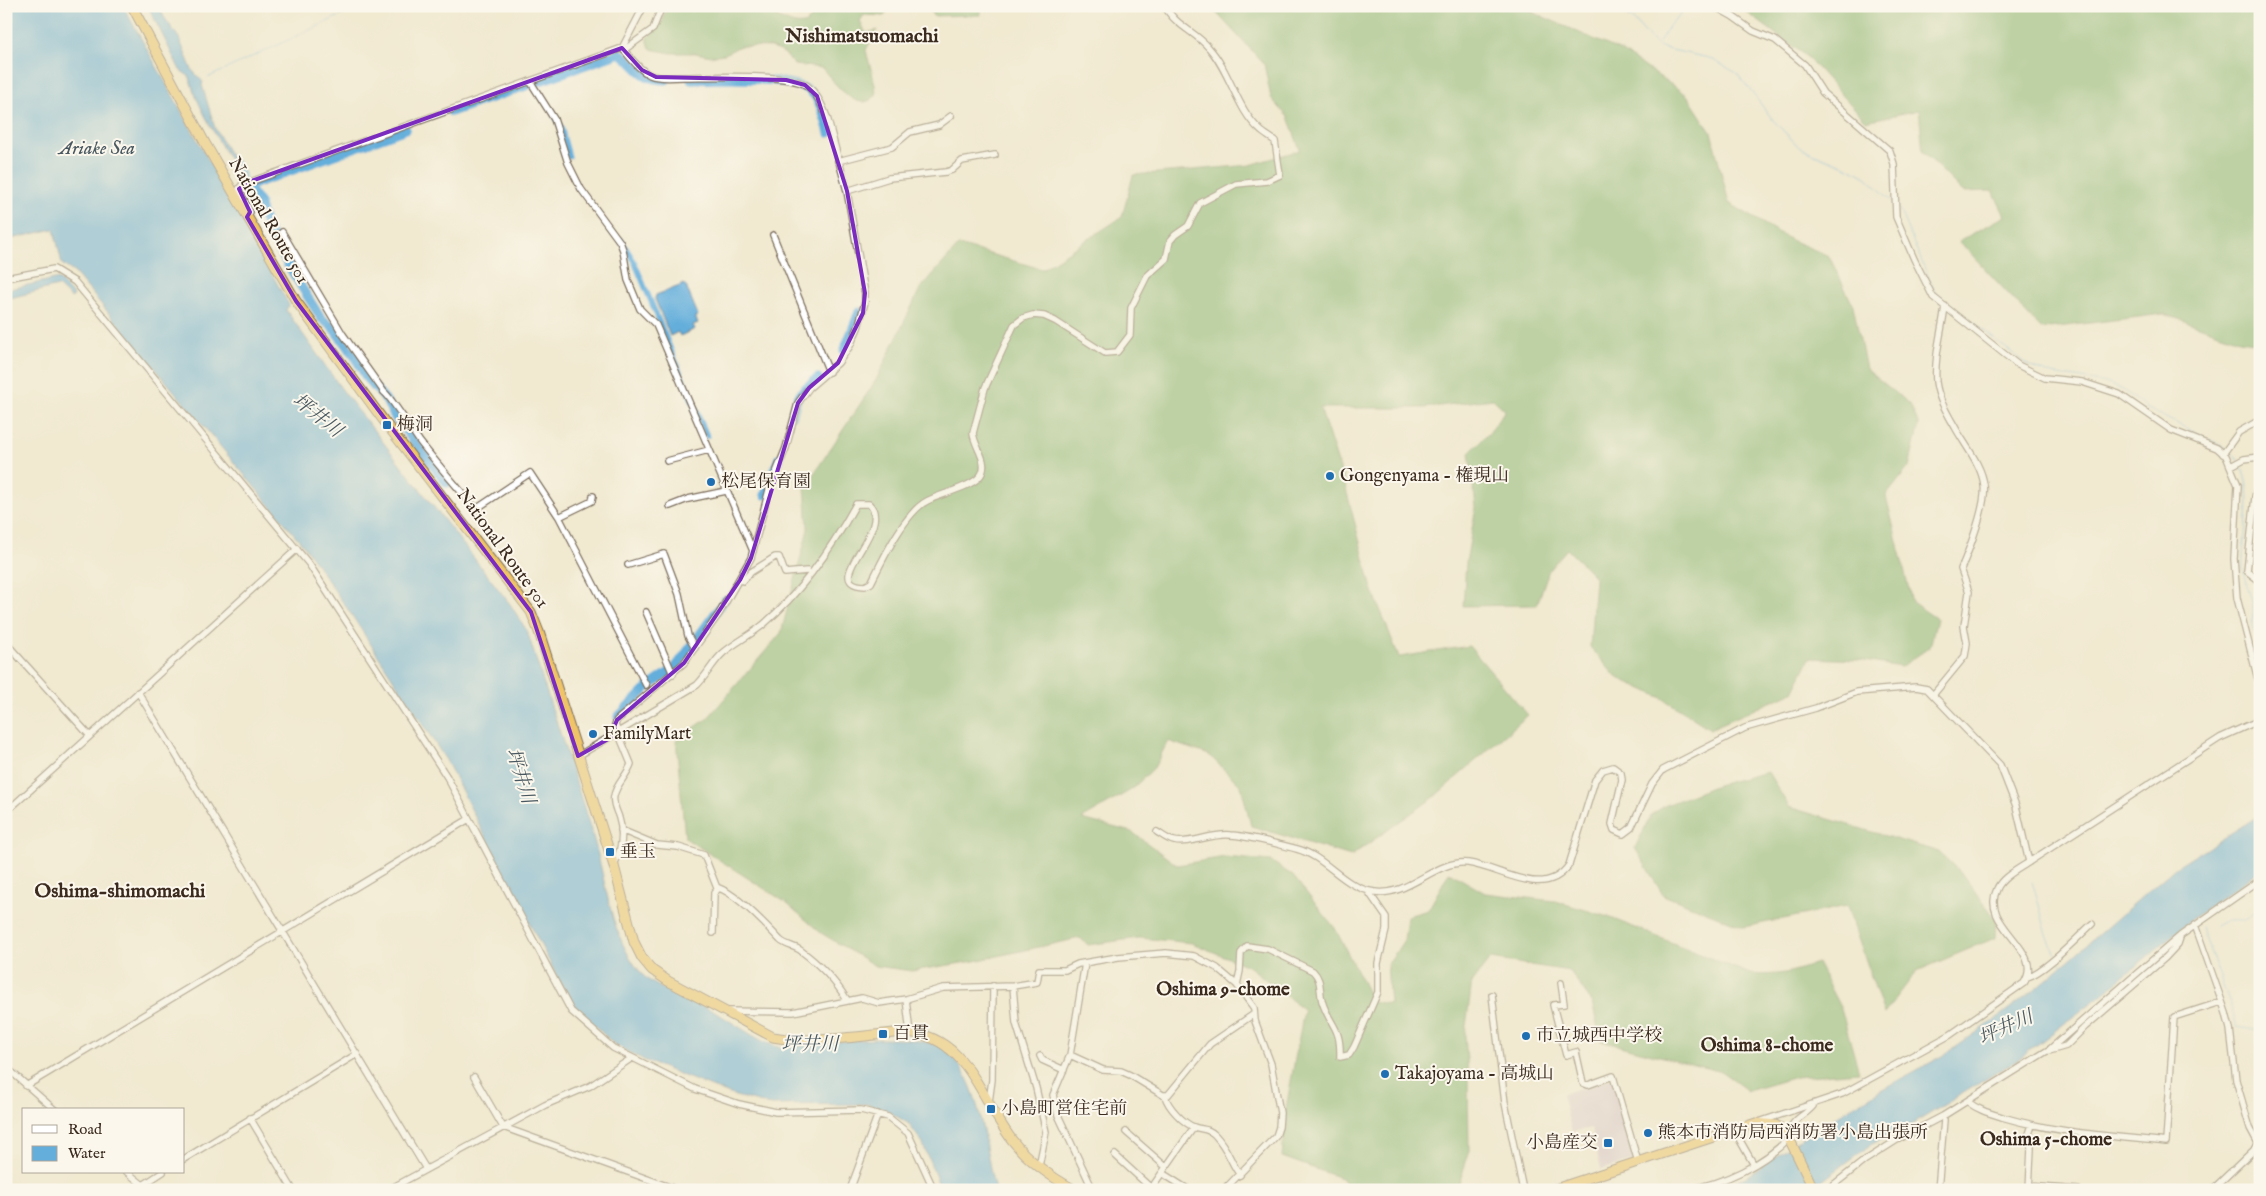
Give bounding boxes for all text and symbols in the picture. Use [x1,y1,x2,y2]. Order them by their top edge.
district label: Nishimatsuomachi [784,24,939,49]
water label: Ariake Sea [57,137,135,161]
street label: National Route 501 [222,154,314,288]
water label: 坪井川 [287,389,348,445]
place label: 梅洞 [397,414,433,437]
marker: 梅洞 [381,419,393,431]
place label: Gongenyama - 権現山 [1340,465,1509,488]
marker: Gongenyama - 権現山 [1324,470,1336,482]
place label: 松尾保育園 [721,471,811,494]
marker: 松尾保育園 [705,476,717,488]
street label: National Route 501 [451,485,553,613]
place label: FamilyMart [603,723,691,746]
marker: FamilyMart [587,728,599,740]
water label: 坪井川 [500,745,540,809]
place label: 垂玉 [620,841,656,864]
marker: 垂玉 [604,846,616,858]
district label: Oshima-shimomachi [35,879,206,904]
district label: Oshima 9-chome [1156,978,1290,1002]
water label: 坪井川 [1975,1005,2039,1051]
place label: 百貫 [893,1023,929,1046]
place label: 市立城西中学校 [1536,1025,1662,1048]
marker: 百貫 [877,1028,889,1040]
marker: 市立城西中学校 [1520,1030,1532,1042]
water label: 坪井川 [781,1033,840,1057]
district label: Oshima 8-chome [1701,1034,1834,1058]
place label: Takajoyama - 高城山 [1395,1063,1554,1086]
marker: Takajoyama - 高城山 [1379,1068,1391,1080]
place label: 小島町営住宅前 [1001,1098,1127,1121]
marker: 小島町営住宅前 [985,1103,997,1115]
legend [22,1108,185,1174]
text: Road [68,1120,103,1139]
place label: 熊本市消防局西消防署小島出張所 [1658,1122,1928,1145]
marker: 熊本市消防局西消防署小島出張所 [1642,1127,1654,1139]
district label: Oshima 5-chome [1980,1128,2112,1152]
place label: 小島産交 [1526,1132,1598,1155]
marker: 小島産交 [1602,1137,1614,1149]
text: Water [68,1144,106,1163]

